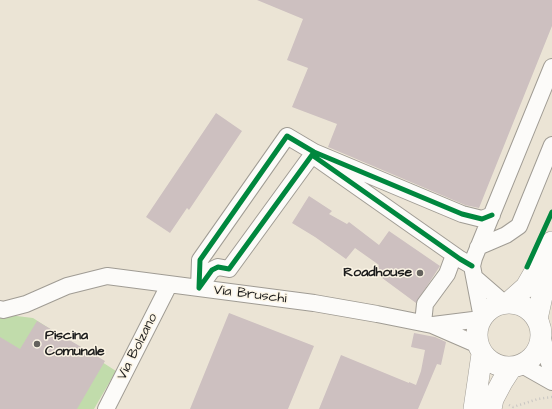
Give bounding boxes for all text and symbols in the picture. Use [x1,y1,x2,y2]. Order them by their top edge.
place label: Roadhouse [343,265,412,281]
marker: Roadhouse [415,268,425,278]
street label: Via Bruschi [213,282,287,308]
street label: Via Bolzano [114,311,162,383]
place label: Piscina Comunale [45,328,105,360]
marker: Piscina Comunale [32,339,42,349]

